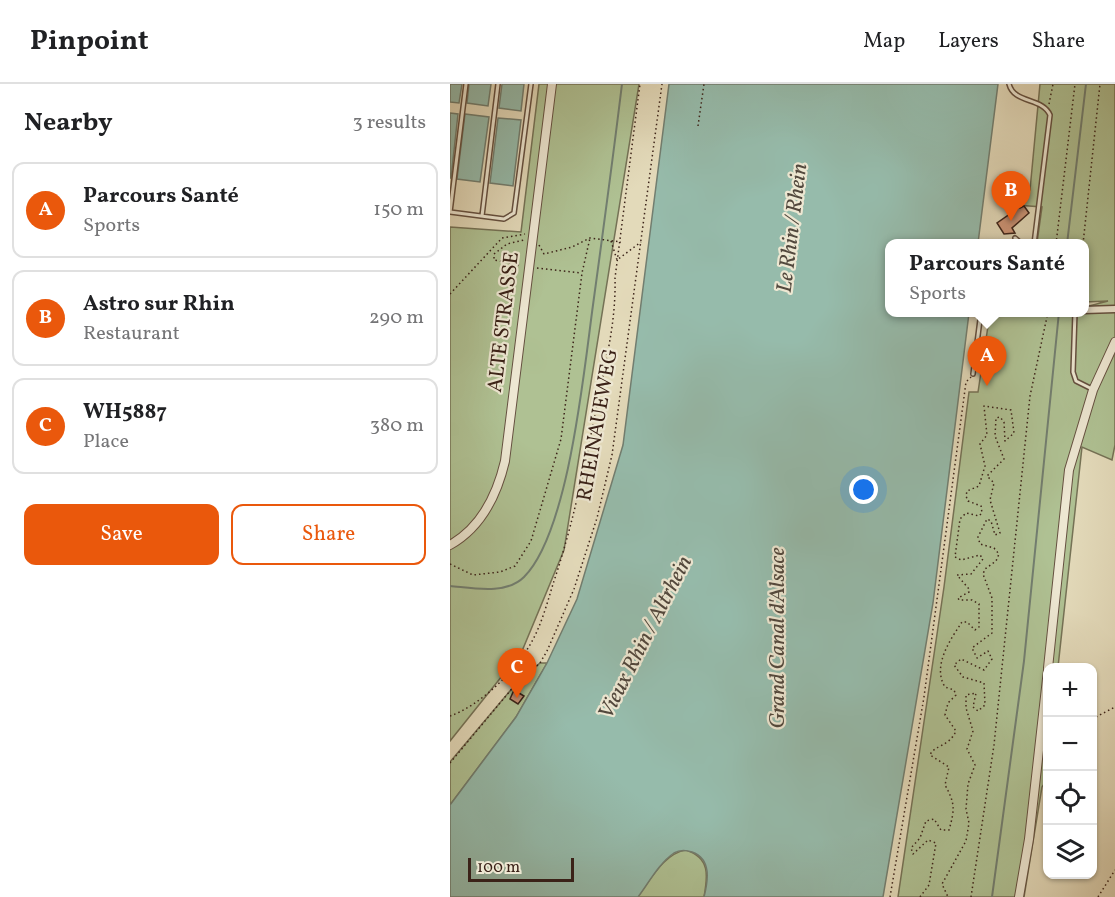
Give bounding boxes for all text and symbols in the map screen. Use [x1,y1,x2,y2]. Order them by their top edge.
text: Pinpoint [30,22,148,61]
text: Map [863,27,905,56]
text: Layers [938,27,999,56]
text: Share [1032,27,1085,56]
text: Nearby [24,105,113,141]
text: 3 results [352,109,426,137]
water label: Le Rhin / Rhein [770,162,816,294]
pin: B [992,172,1030,221]
text: Parcours Santé [83,181,239,212]
text: A [38,196,53,224]
text: 150 m [373,196,424,224]
text: Sports [83,212,140,240]
popup [885,239,1089,317]
text: Parcours Santé [909,249,1065,280]
street label: ALTE STRASSE [481,250,527,394]
text: Sports [909,280,966,308]
text: Astro sur Rhin [83,289,235,320]
text: B [39,304,52,332]
text: 290 m [369,304,424,332]
text: Restaurant [83,320,180,348]
pin: A [968,336,1006,386]
street label: RHEINAUEWEG [570,346,626,504]
text: WH5887 [83,397,167,428]
text: C [39,412,52,440]
text: 380 m [370,412,424,440]
text: Place [83,428,129,456]
your location [849,475,878,504]
button: Save [24,504,219,565]
button: Share [231,504,426,565]
water label: Grand Canal d'Alsace [763,547,794,729]
water label: Vieux Rhin / Altrhein [591,551,701,725]
pin: C [498,648,536,698]
map controls [1043,663,1097,879]
button: + [1043,663,1097,717]
button: − [1043,717,1097,771]
button: locate [1043,771,1097,825]
button: layers [1043,825,1097,879]
scale bar [468,855,574,882]
text: 100 m [477,857,520,879]

